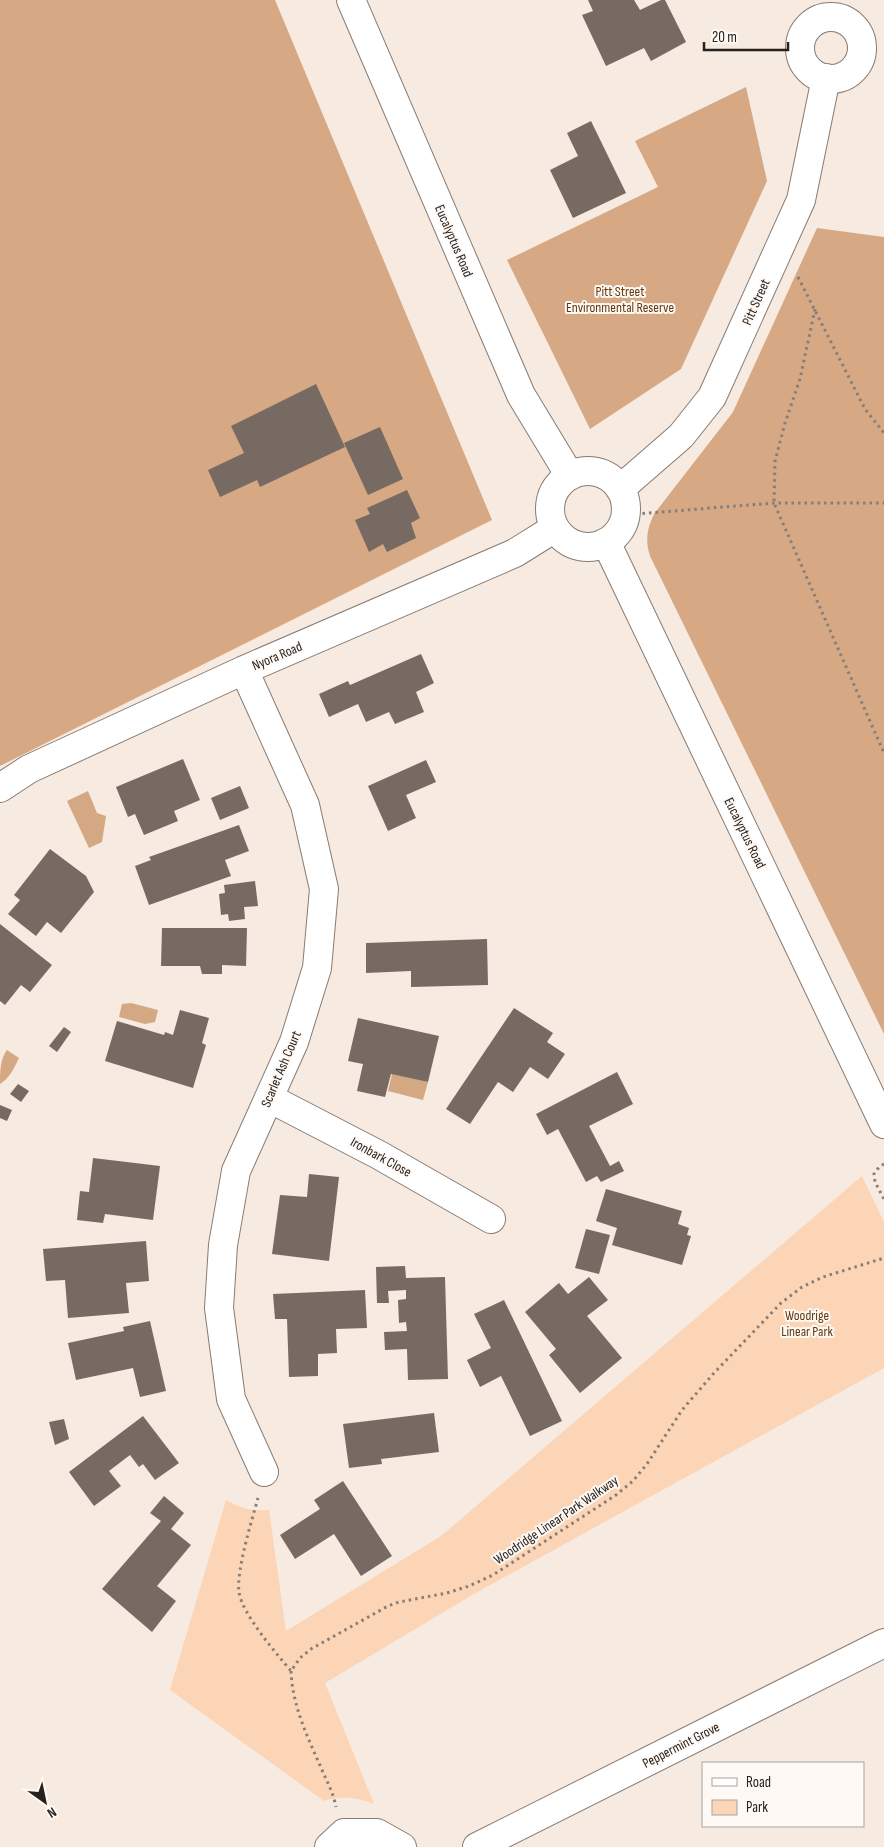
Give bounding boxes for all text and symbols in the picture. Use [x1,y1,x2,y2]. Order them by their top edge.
scale bar [704,20,788,52]
text: 20 m [712,28,737,47]
street label: Eucalyptus Road [431,202,477,280]
street label: Pitt Street [738,276,774,328]
park label: Pitt Street Environmental Reserve [566,283,674,316]
street label: Nyora Road [249,638,305,674]
street label: Eucalyptus Road [720,795,770,871]
street label: Scarlet Ash Court [257,1028,305,1110]
street label: Ironbark Close [348,1133,414,1181]
park label: Woodrige Linear Park [781,1307,833,1340]
street label: Woodridge Linear Park Walkway [491,1472,622,1568]
street label: Peppermint Grove [640,1718,722,1772]
legend [702,1762,864,1827]
text: Road [746,1773,771,1792]
north arrow [20,1777,70,1827]
text: Park [746,1798,768,1817]
text: N [44,1803,60,1822]

